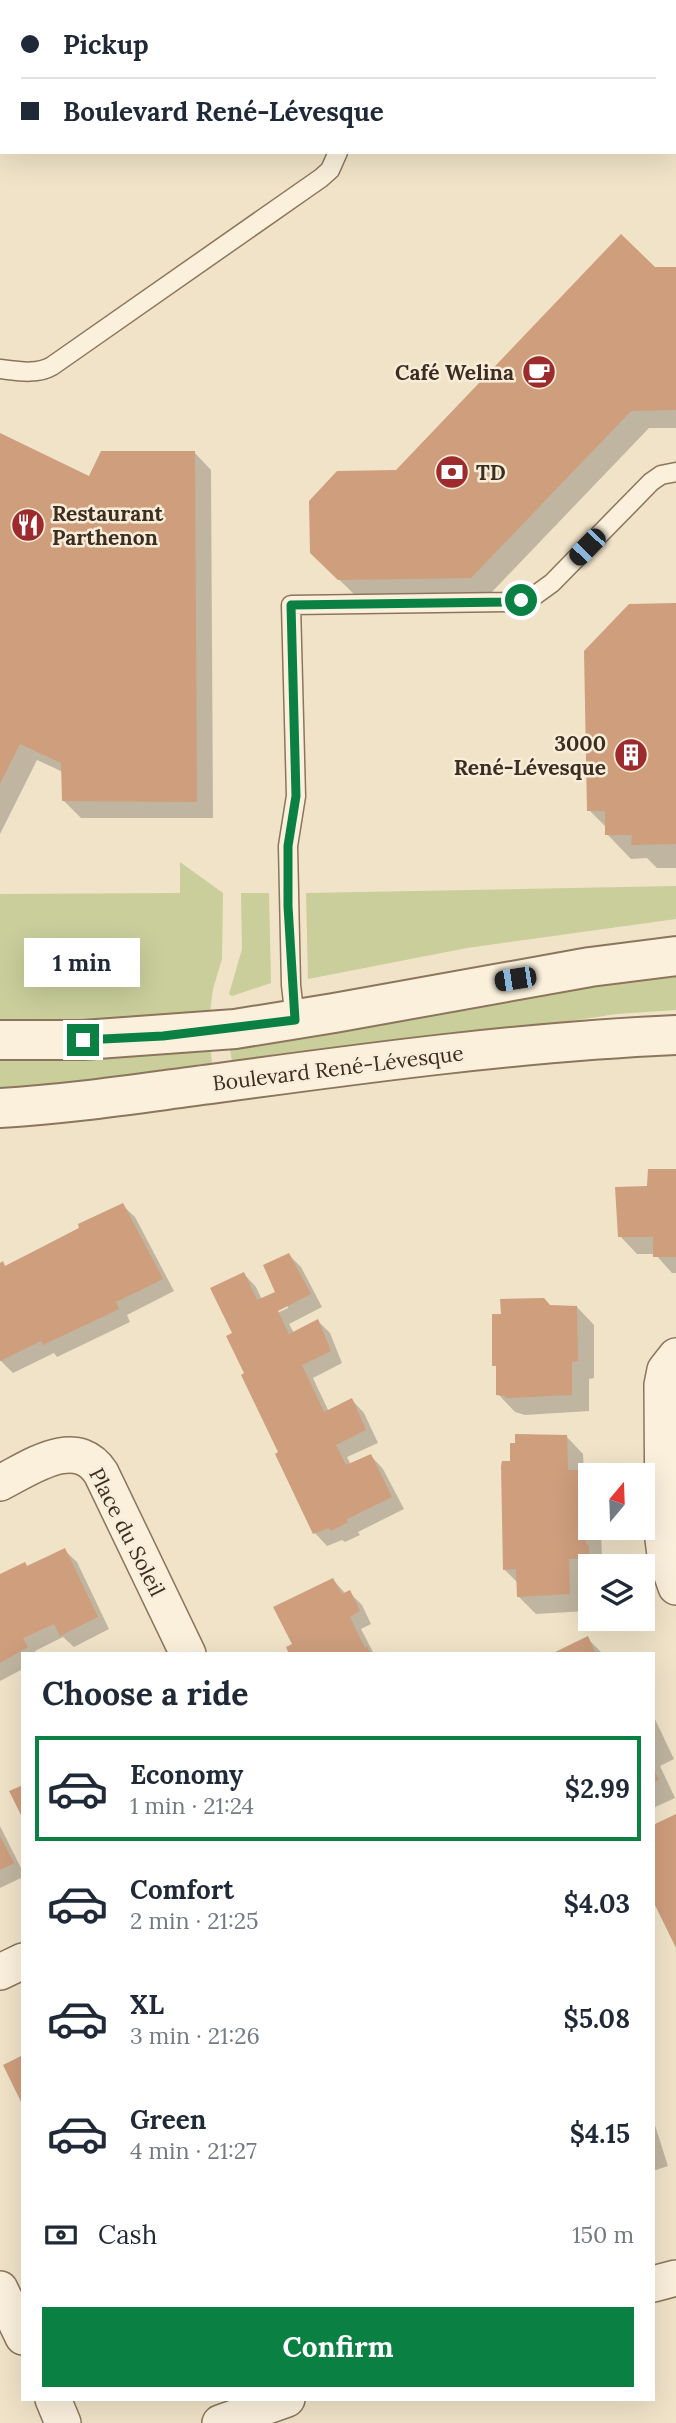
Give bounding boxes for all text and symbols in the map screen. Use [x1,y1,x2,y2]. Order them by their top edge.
text: Pickup [63,28,149,61]
text: Boulevard René-Lévesque [63,95,384,128]
cafe icon: Café Welina [520,353,558,391]
place label: Café Welina [395,359,514,386]
bank icon: TD [433,453,471,491]
place label: TD [476,459,506,486]
place label: Restaurant Parthenon [52,500,164,551]
restaurant icon: Restaurant Parthenon [9,506,47,544]
car [565,525,610,569]
route start [505,584,537,616]
place label: 3000 René-Lévesque [454,730,606,781]
building icon: 3000 René-Lévesque [612,736,650,774]
callout: 1 min [25,939,141,988]
text: 1 min [53,948,111,977]
car [493,965,538,993]
route end [67,1024,99,1056]
street label: Boulevard René-Lévesque [211,1039,465,1097]
street label: Place du Soleil [83,1463,171,1601]
north arrow [578,1463,654,1540]
map controls [578,1463,655,1631]
button: layers [578,1554,655,1631]
text: Choose a ride [42,1673,249,1714]
icon: car [46,1757,109,1820]
text: Economy [130,1758,243,1791]
text: $2.99 [565,1772,630,1805]
text: 1 min · 21:24 [130,1791,254,1820]
icon: car [46,1872,109,1935]
text: Comfort [130,1873,234,1906]
text: $4.03 [564,1887,630,1920]
text: 2 min · 21:25 [130,1906,259,1935]
icon: car [46,1987,109,2050]
text: XL [130,1988,164,2021]
text: $5.08 [564,2002,630,2035]
text: 3 min · 21:26 [130,2021,260,2050]
icon: car [46,2102,109,2165]
text: Green [130,2103,206,2136]
text: $4.15 [570,2117,630,2150]
text: 4 min · 21:27 [130,2136,257,2165]
icon: cash [42,2216,80,2254]
text: Cash [98,2218,157,2251]
text: 150 m [572,2220,634,2249]
button: Confirm [42,2307,634,2387]

